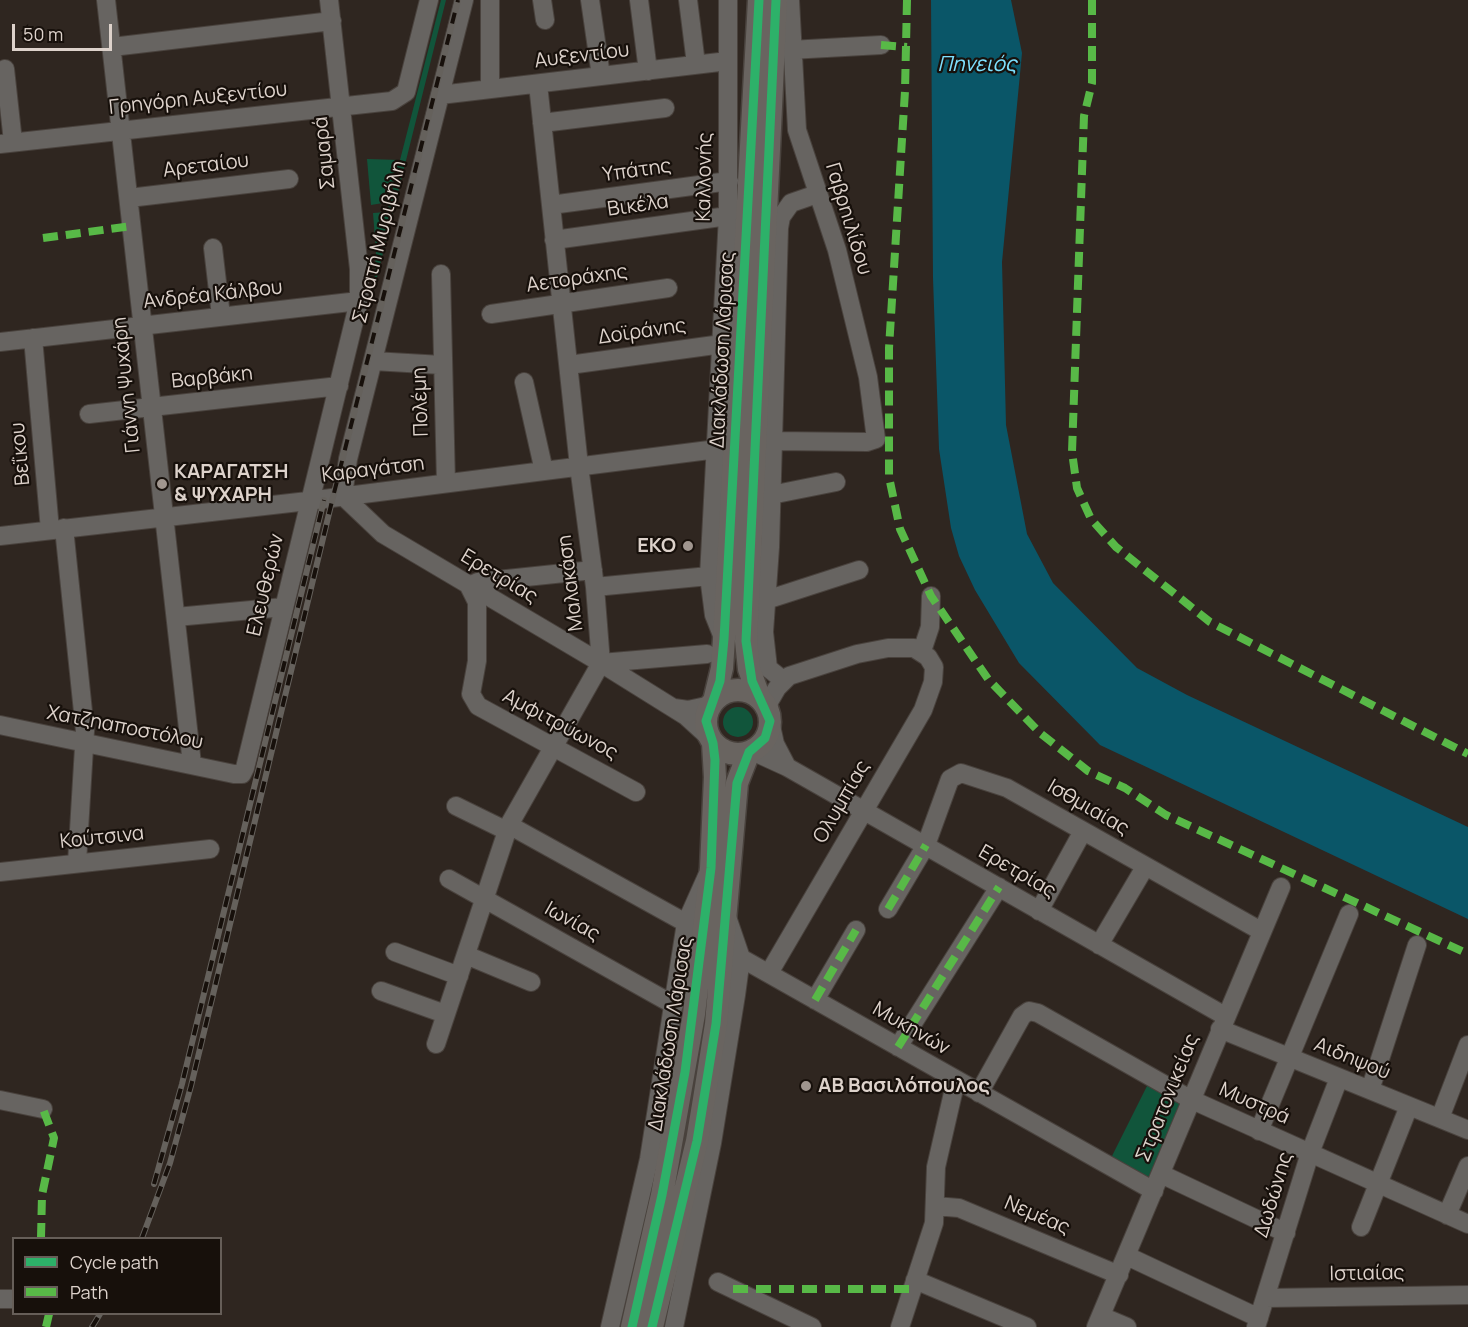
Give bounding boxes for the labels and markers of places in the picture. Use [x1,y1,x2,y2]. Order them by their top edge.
place label: ΚΑΡΑΓΑΤΣΗ & ΨΥΧΑΡΗ [174,460,288,507]
marker: ΚΑΡΑΓΑΤΣΗ & ΨΥΧΑΡΗ [155,477,169,491]
place label: EKO [637,534,676,558]
marker: EKO [681,539,695,553]
place label: ΑΒ Βασιλόπουλος [818,1074,990,1098]
marker: ΑΒ Βασιλόπουλος [799,1079,813,1093]

